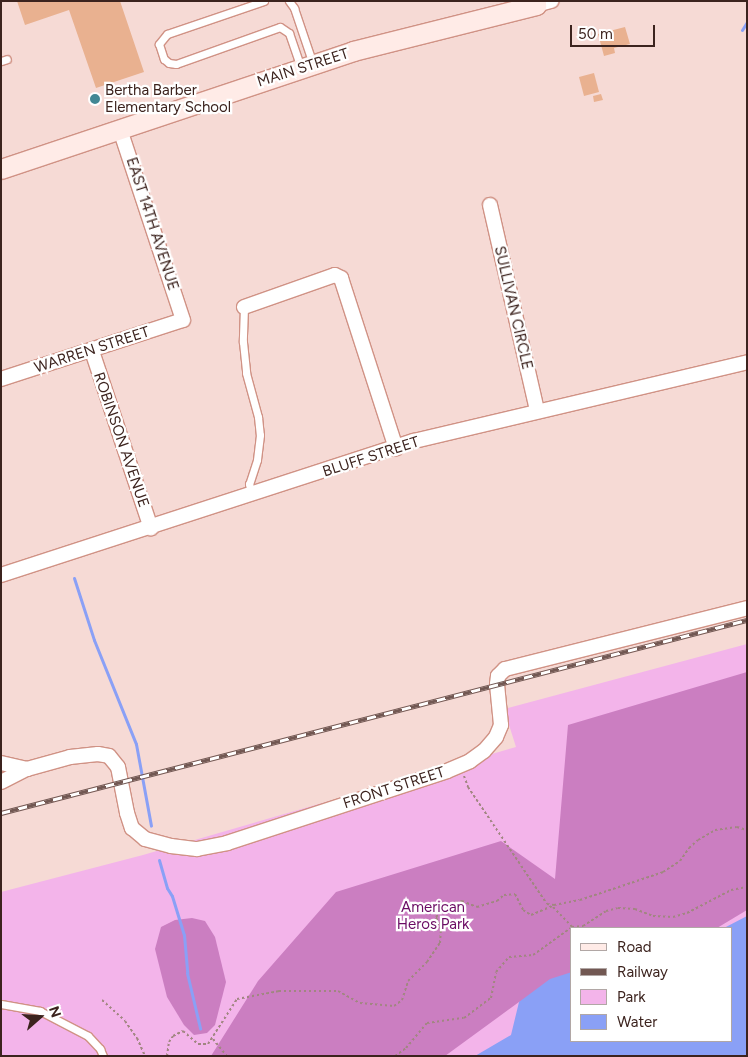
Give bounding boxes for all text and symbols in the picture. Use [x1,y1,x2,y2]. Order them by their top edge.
scale bar [573,15,658,47]
text: 50 m [578,25,613,43]
street label: MAIN STREET [255,45,351,91]
place label: Bertha Barber Elementary School [105,81,231,116]
marker: Bertha Barber Elementary School [89,93,101,105]
street label: EAST 14TH AVENUE [122,155,182,293]
street label: SULLIVAN CIRCLE [490,244,536,372]
street label: WARREN STREET [32,323,152,377]
street label: ROBINSON AVENUE [89,370,153,510]
street label: BLUFF STREET [320,433,422,481]
street label: FRONT STREET [341,763,447,813]
park label: American Heros Park [397,898,469,933]
legend [570,927,733,1042]
text: Road [617,938,652,956]
text: Railway [617,963,668,981]
text: Park [617,988,646,1006]
north arrow [15,992,65,1042]
text: N [45,1004,64,1020]
text: Water [617,1013,657,1031]

